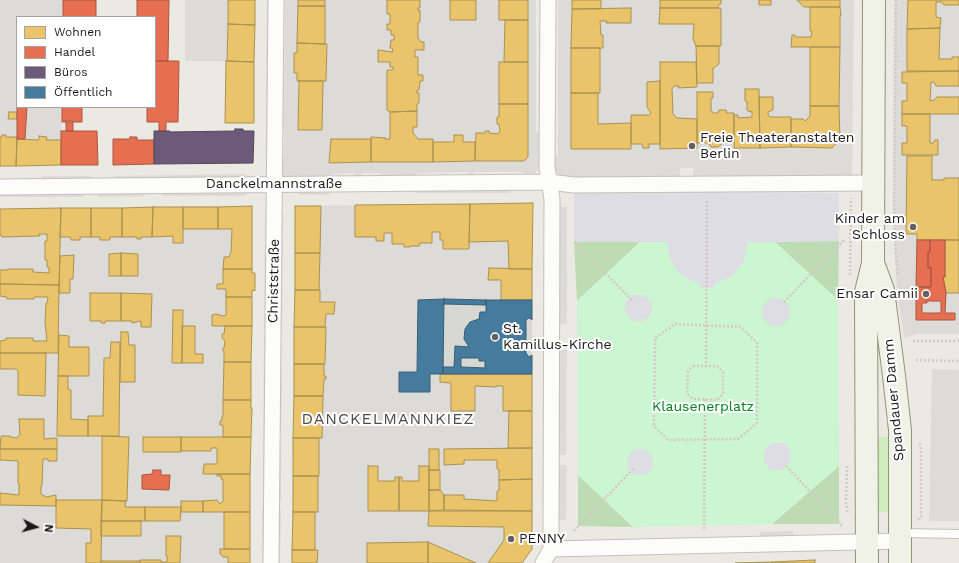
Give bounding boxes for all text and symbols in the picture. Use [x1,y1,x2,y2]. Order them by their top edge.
legend [16,16,156,108]
text: Wohnen [54,25,102,39]
text: Handel [54,45,95,59]
text: Büros [54,65,87,79]
text: Öffentlich [54,85,113,99]
place label: Freie Theateranstalten Berlin [700,130,855,162]
marker: Freie Theateranstalten Berlin [687,141,697,151]
street label: Danckelmannstraße [206,176,342,192]
place label: Kinder am Schloss [835,211,905,244]
marker: Kinder am Schloss [908,222,918,232]
street label: Christstraße [265,239,283,323]
place label: Ensar Camii [836,286,918,302]
marker: Ensar Camii [921,289,931,299]
place label: St. Kamillus-Kirche [503,321,612,354]
marker: St. Kamillus-Kirche [490,332,500,342]
street label: Spandauer Damm [880,338,908,462]
park label: Klausenerplatz [652,399,754,415]
district label: DANCKELMANNKIEZ [302,409,474,429]
north arrow [16,507,56,547]
text: N [42,524,55,533]
place label: PENNY [519,531,565,547]
marker: PENNY [506,534,516,544]

